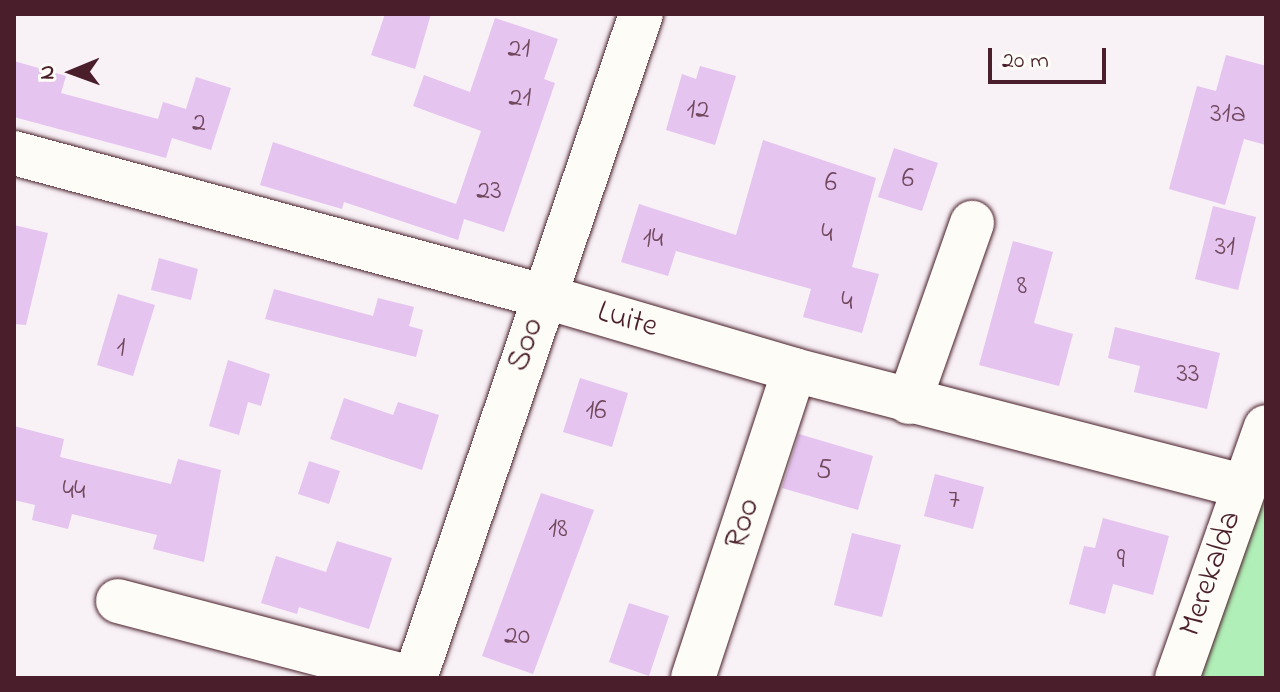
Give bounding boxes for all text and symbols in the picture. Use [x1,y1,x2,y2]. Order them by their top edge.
north arrow [32,32,112,112]
scale bar [992,32,1110,82]
house number: 21 [508,33,530,67]
text: 20 m [1002,44,1049,79]
text: N [32,65,64,80]
house number: 21 [509,82,531,116]
house number: 12 [687,94,709,128]
house number: 31a [1210,98,1246,132]
house number: 2 [192,107,206,141]
house number: 6 [902,163,914,197]
house number: 6 [825,167,837,201]
house number: 23 [476,175,502,209]
house number: 4 [821,218,833,252]
house number: 14 [643,223,663,257]
house number: 31 [1215,231,1235,265]
house number: 8 [1017,270,1027,304]
house number: 4 [841,286,853,320]
street label: Luite [592,294,662,348]
street label: Soo [500,313,554,377]
house number: 1 [117,332,125,366]
house number: 33 [1176,358,1200,392]
house number: 16 [585,395,607,429]
house number: 5 [816,454,832,488]
house number: 44 [62,475,86,509]
house number: 7 [948,484,960,518]
street label: Roo [718,494,770,554]
street label: Merekalda [1173,506,1251,642]
house number: 18 [548,513,568,547]
house number: 9 [1117,544,1125,578]
house number: 20 [504,620,530,654]

